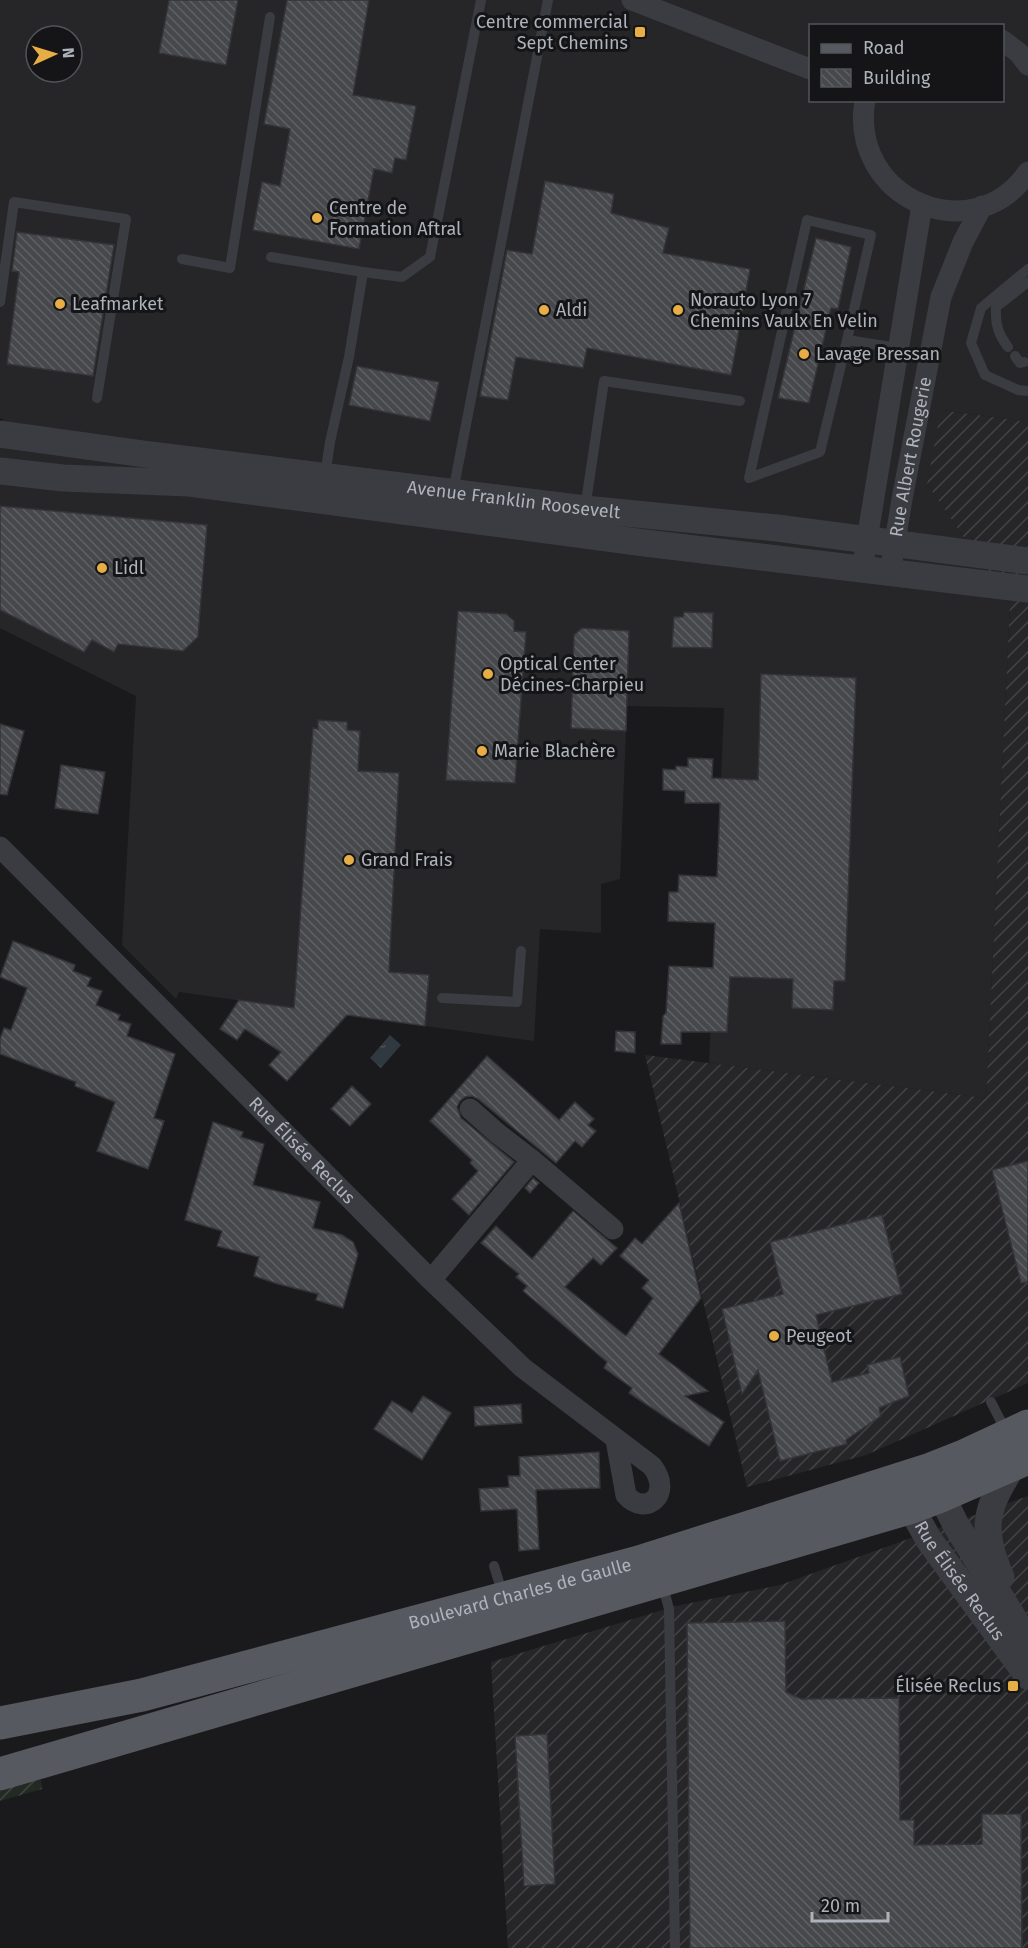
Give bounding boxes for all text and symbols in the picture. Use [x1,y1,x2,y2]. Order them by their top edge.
place label: Centre commercial Sept Chemins [476,11,628,54]
north arrow [24,24,84,84]
legend [809,24,1004,102]
marker: Centre commercial Sept Chemins [633,25,647,39]
text: Road [863,37,905,59]
text: N [59,47,78,59]
text: Building [863,67,931,89]
place label: Centre de Formation Aftral [329,197,461,240]
marker: Centre de Formation Aftral [310,211,324,225]
place label: Norauto Lyon 7 Chemins Vaulx En Velin [690,289,878,332]
place label: Leafmarket [72,293,164,315]
marker: Leafmarket [53,297,67,311]
place label: Aldi [556,299,587,321]
marker: Aldi [537,303,551,317]
marker: Norauto Lyon 7 Chemins Vaulx En Velin [671,303,685,317]
place label: Lavage Bressan [816,343,940,365]
marker: Lavage Bressan [797,347,811,361]
street label: Rue Albert Rougerie [885,375,936,539]
street label: Avenue Franklin Roosevelt [406,476,622,523]
place label: Lidl [114,557,144,579]
marker: Lidl [95,561,109,575]
place label: Optical Center Décines-Charpieu [500,653,644,696]
marker: Optical Center Décines-Charpieu [481,667,495,681]
place label: Marie Blachère [494,740,616,762]
marker: Marie Blachère [475,744,489,758]
place label: Grand Frais [361,849,452,871]
marker: Grand Frais [342,853,356,867]
street label: Rue Élisée Reclus [244,1092,360,1208]
place label: Peugeot [786,1325,853,1347]
marker: Peugeot [767,1329,781,1343]
street label: Rue Élisée Reclus [910,1517,1009,1645]
street label: Boulevard Charles de Gaulle [406,1554,634,1634]
place label: Élisée Reclus [895,1674,1001,1697]
marker: Élisée Reclus [1006,1679,1020,1693]
scale bar [812,1885,888,1923]
text: 20 m [821,1895,860,1917]

